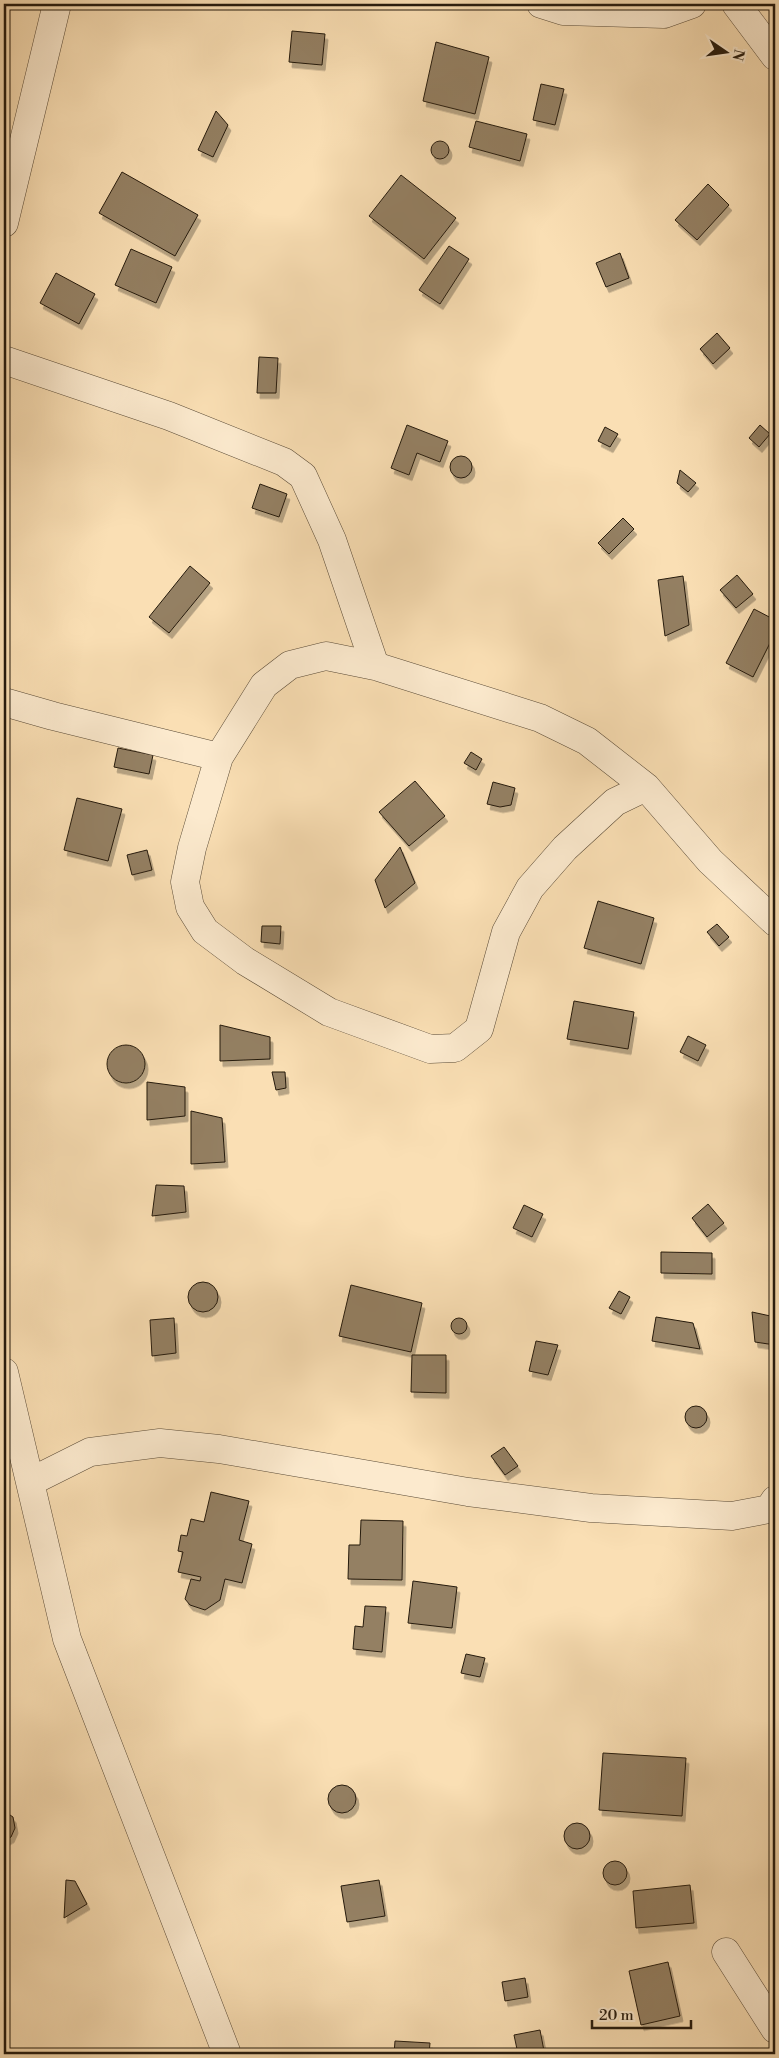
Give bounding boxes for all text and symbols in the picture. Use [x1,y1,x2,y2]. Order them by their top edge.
north arrow [702,28,752,78]
text: N [728,47,748,62]
scale bar [592,1998,690,2030]
text: 20 m [599,2006,634,2025]

